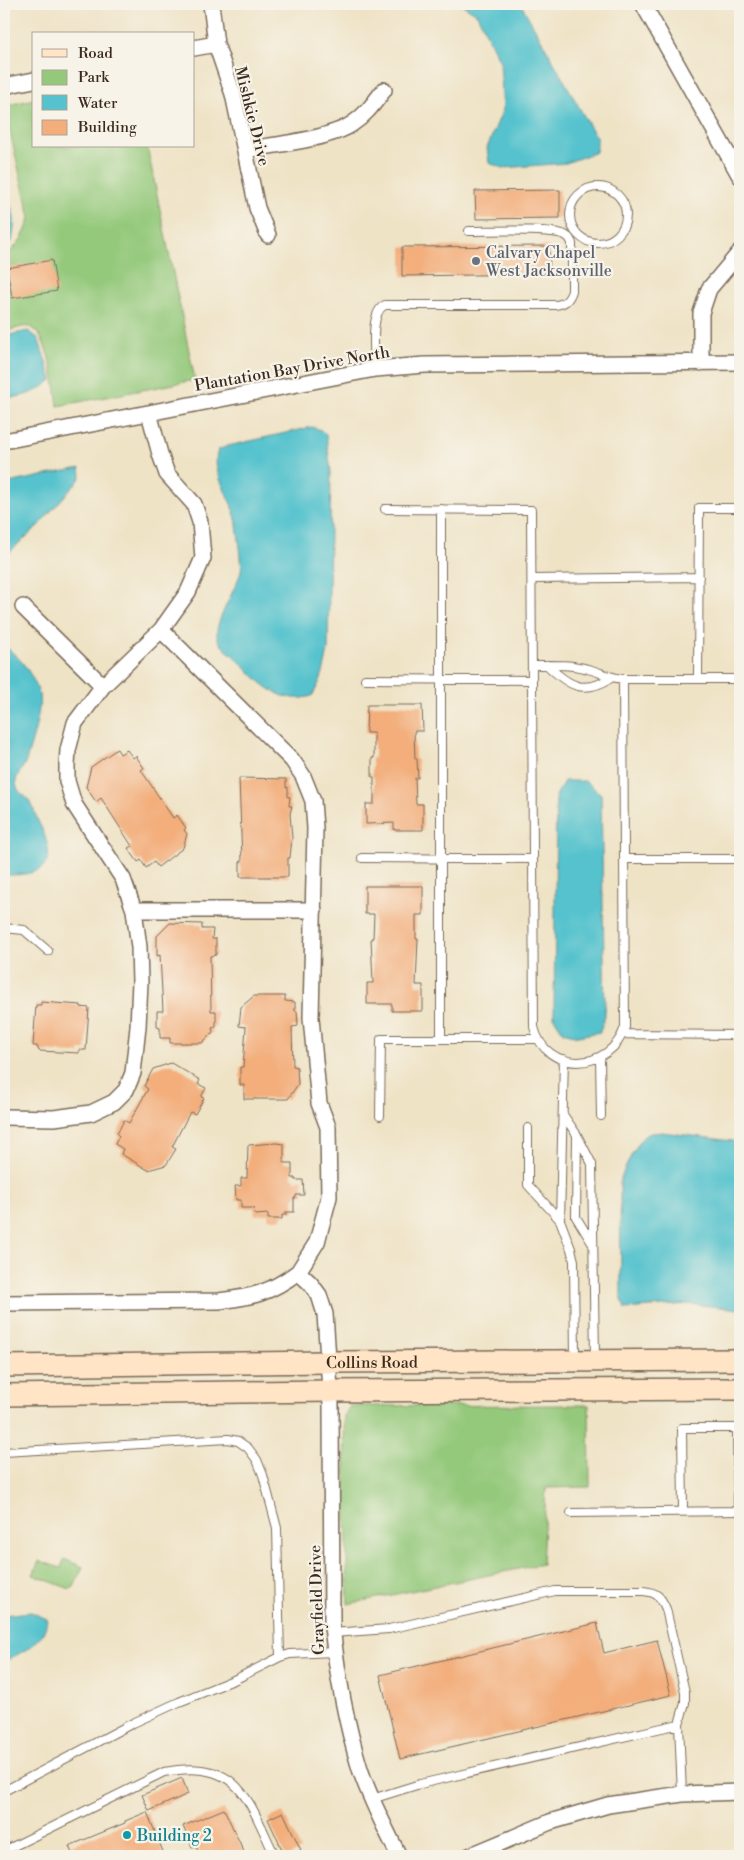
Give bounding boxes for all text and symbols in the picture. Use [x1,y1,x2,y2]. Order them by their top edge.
legend [32,32,195,148]
text: Road [78,44,113,63]
street label: Mishkie Drive [230,64,274,168]
text: Park [78,68,110,87]
text: Water [77,94,118,113]
text: Building [77,118,137,137]
place label: Calvary Chapel West Jacksonville [485,243,612,281]
marker: Calvary Chapel West Jacksonville [470,255,482,267]
street label: Plantation Bay Drive North [193,342,392,396]
street label: Collins Road [326,1353,418,1373]
street label: Grayfield Drive [305,1545,329,1655]
place label: Building 2 [136,1826,212,1846]
marker: Building 2 [121,1829,133,1841]

